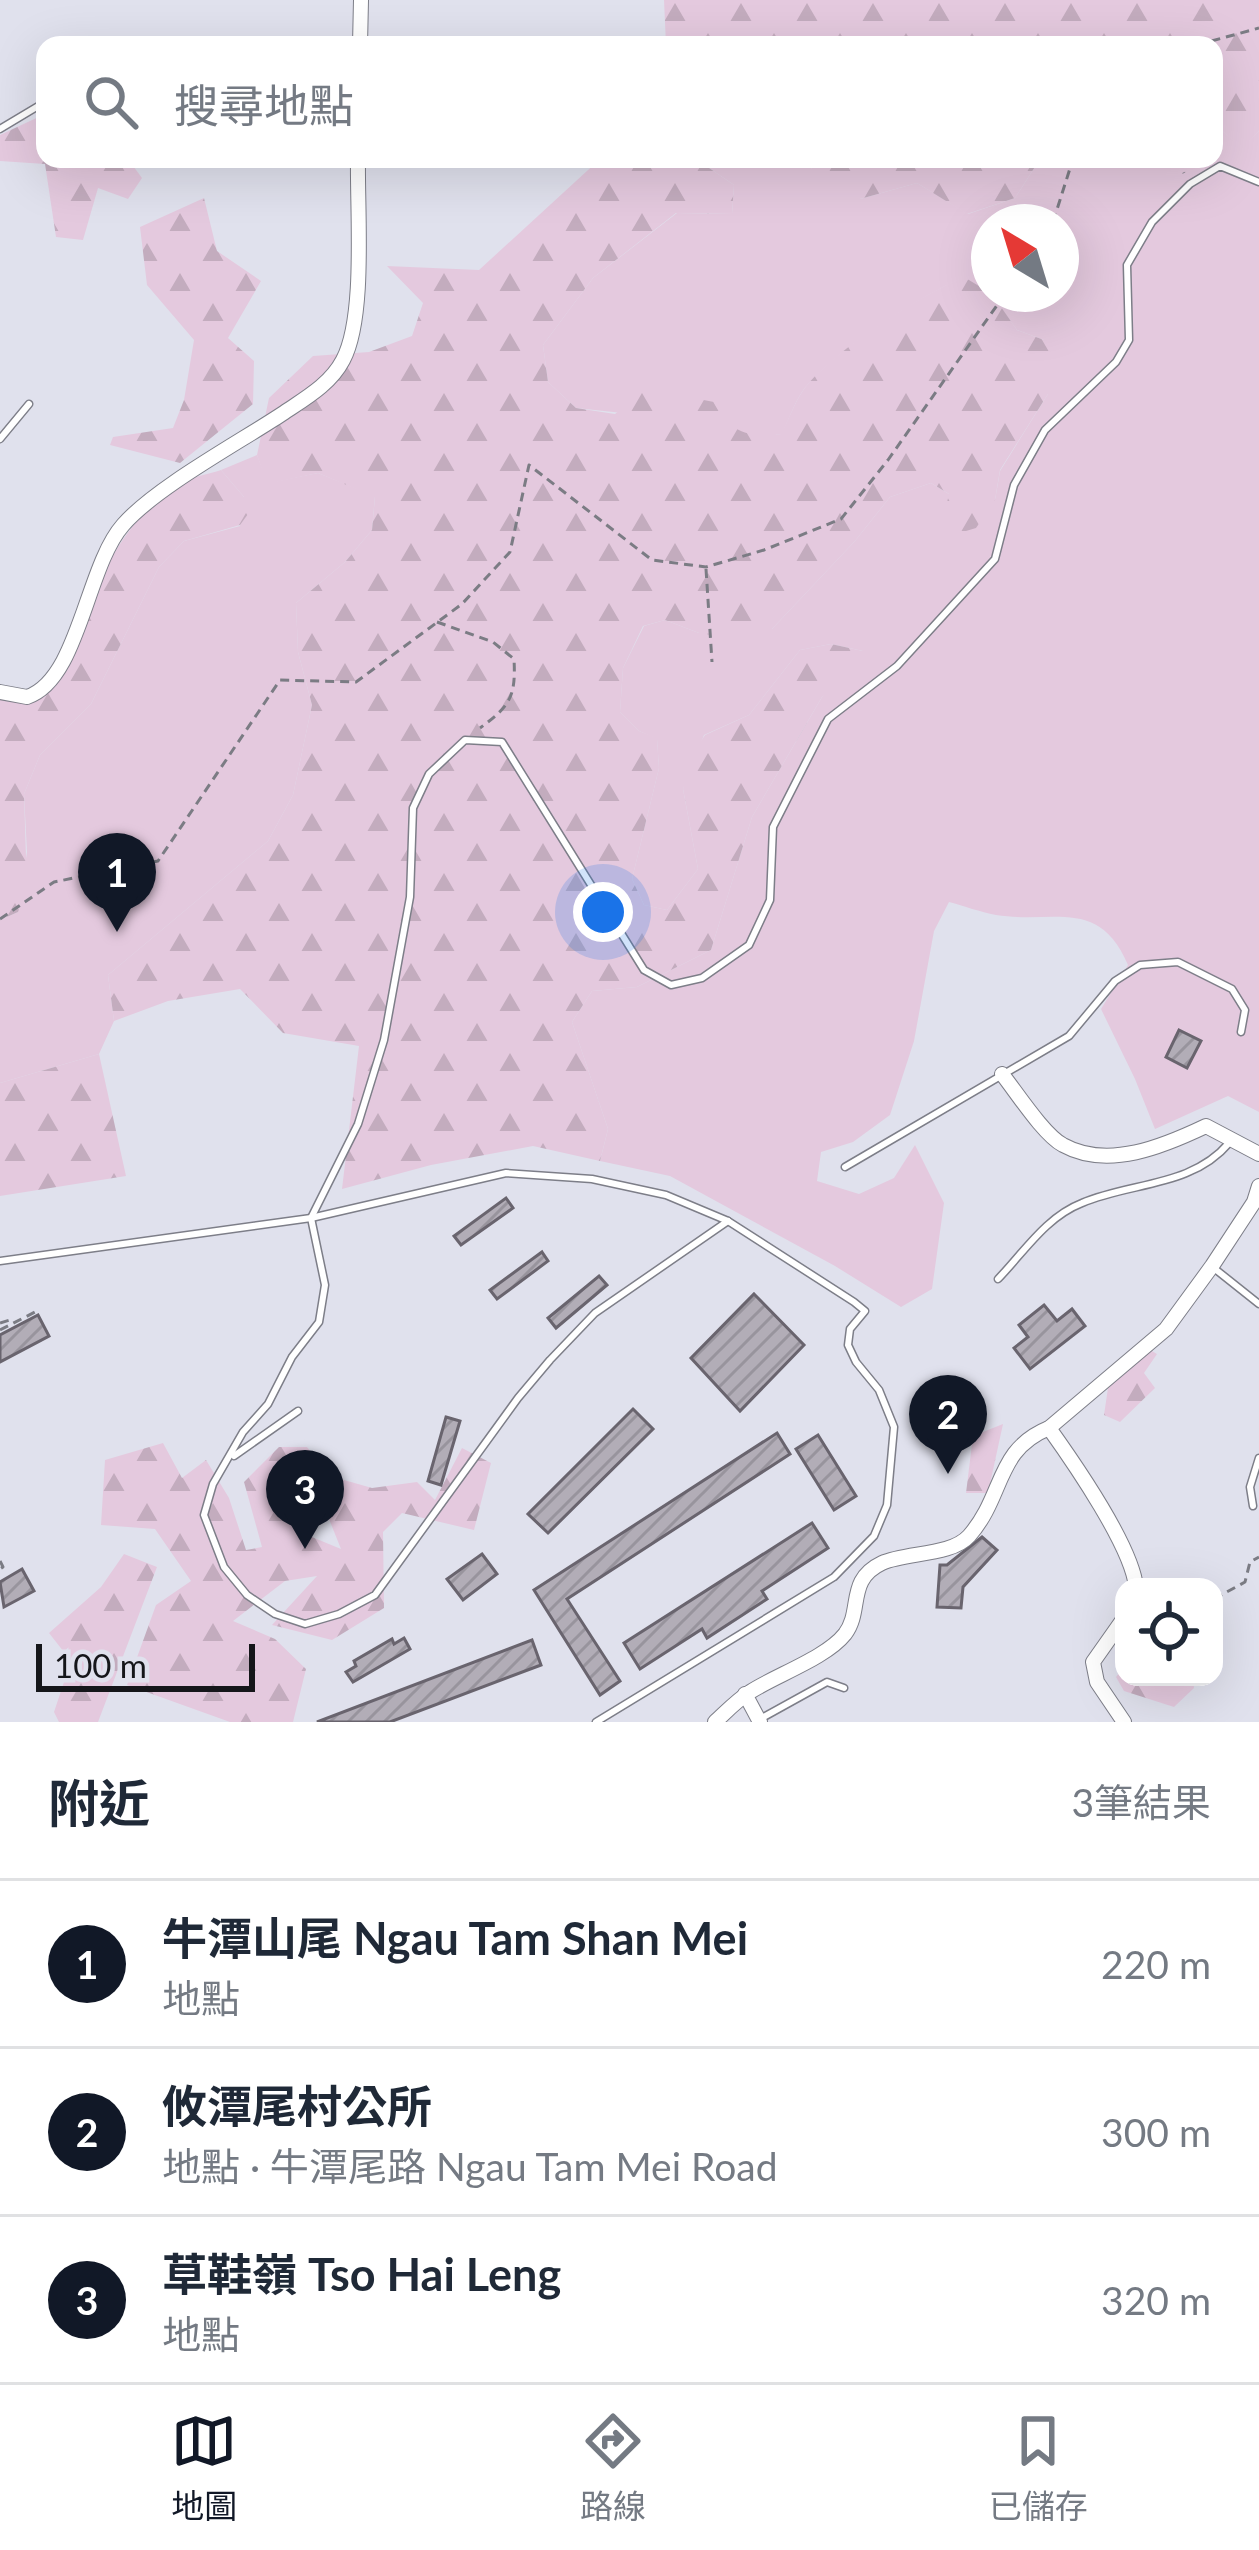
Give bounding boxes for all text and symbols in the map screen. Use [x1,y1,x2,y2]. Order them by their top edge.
search box [36,36,1223,168]
icon: search [78,69,144,135]
text: 搜尋地點 [174,78,354,132]
north arrow [971,204,1079,312]
pin: 1 [78,833,156,932]
your location [573,882,633,942]
pin: 2 [909,1375,987,1474]
pin: 3 [266,1450,344,1549]
map controls [1115,1578,1223,1686]
button: locate [1115,1578,1223,1686]
scale bar [36,1638,255,1691]
text: 100 m [54,1645,147,1685]
text: 附近 [48,1772,150,1833]
text: 3筆結果 [1071,1779,1211,1825]
text: 牛潭山尾 Ngau Tam Shan Mei [162,1911,748,1965]
text: 1 [76,1941,98,1987]
text: 220 m [1101,1941,1211,1987]
text: 地點 [162,1975,240,2021]
text: 攸潭尾村公所 [162,2079,432,2133]
text: 2 [76,2109,98,2155]
text: 300 m [1101,2109,1211,2155]
text: 地點 · 牛潭尾路 Ngau Tam Mei Road [162,2143,778,2189]
text: 草鞋嶺 Tso Hai Leng [162,2247,561,2301]
text: 3 [76,2277,98,2323]
text: 320 m [1101,2277,1211,2323]
text: 地點 [162,2311,240,2357]
tab: 地圖 [171,2408,237,2528]
tab: 路線 [580,2408,646,2528]
tab: 已儲存 [989,2408,1088,2528]

